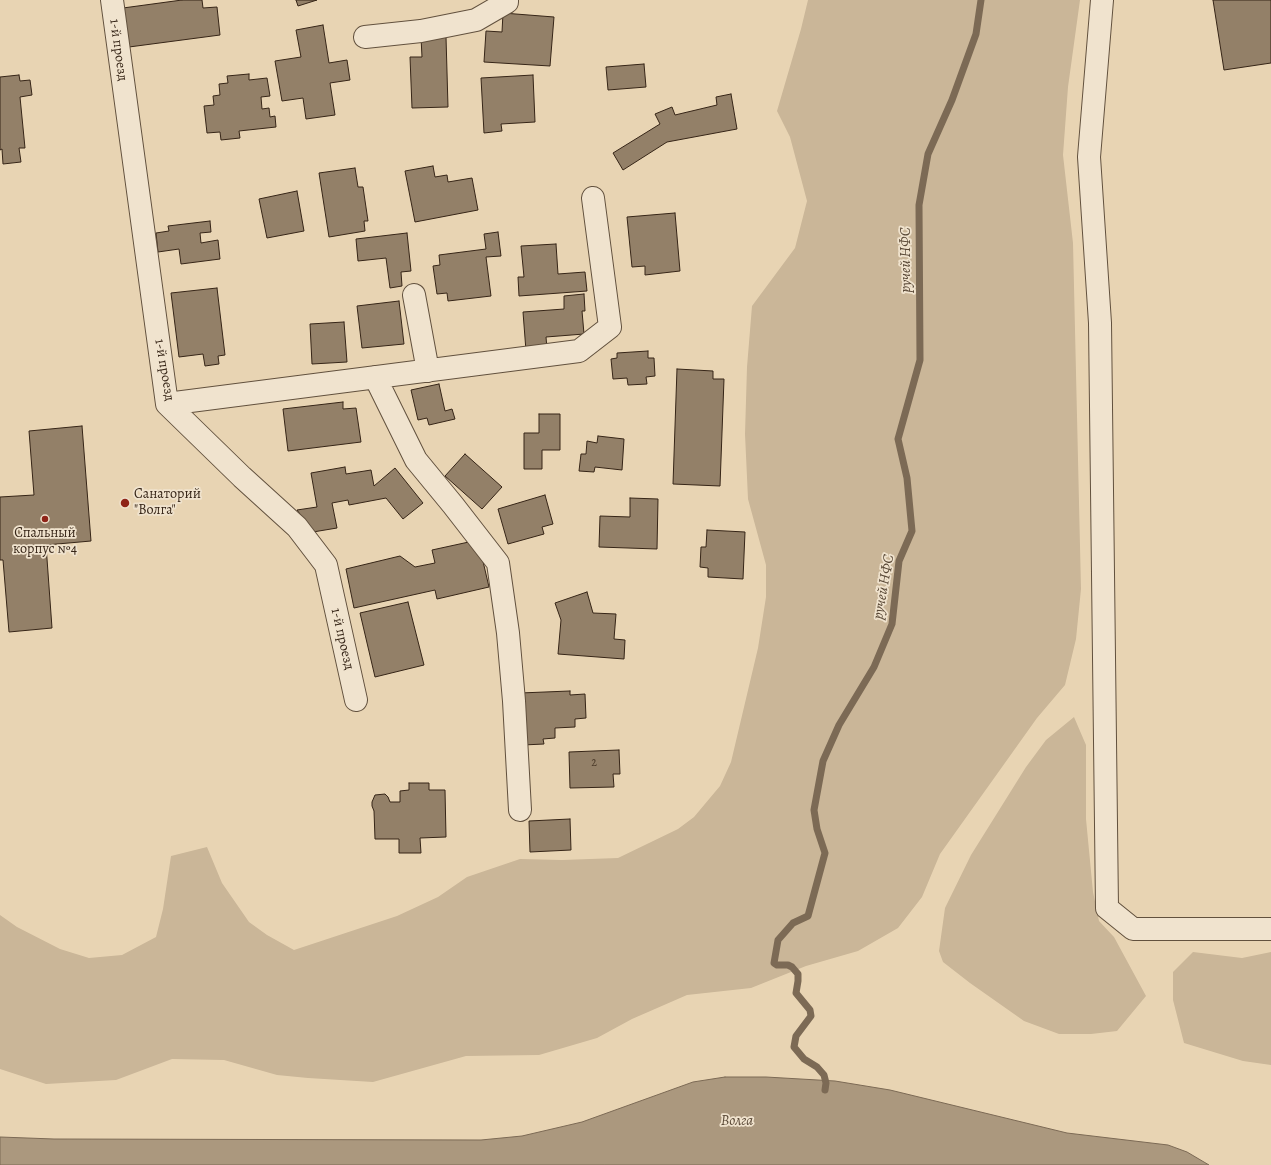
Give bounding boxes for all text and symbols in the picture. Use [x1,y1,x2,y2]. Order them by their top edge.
street label: 1-й проезд [105,18,131,82]
water label: ручей НФС [897,227,915,293]
street label: 1-й проезд [150,338,178,402]
place label: Санаторий "Волга" [134,487,201,520]
marker: Санаторий "Волга" [119,497,131,509]
marker: Спальный корпус №4 [40,514,50,524]
place label: Спальный корпус №4 [13,526,77,558]
water label: ручей НФС [869,553,899,621]
street label: 1-й проезд [327,607,357,671]
house number: 2 [591,756,597,770]
water label: Волга [721,1112,753,1130]

